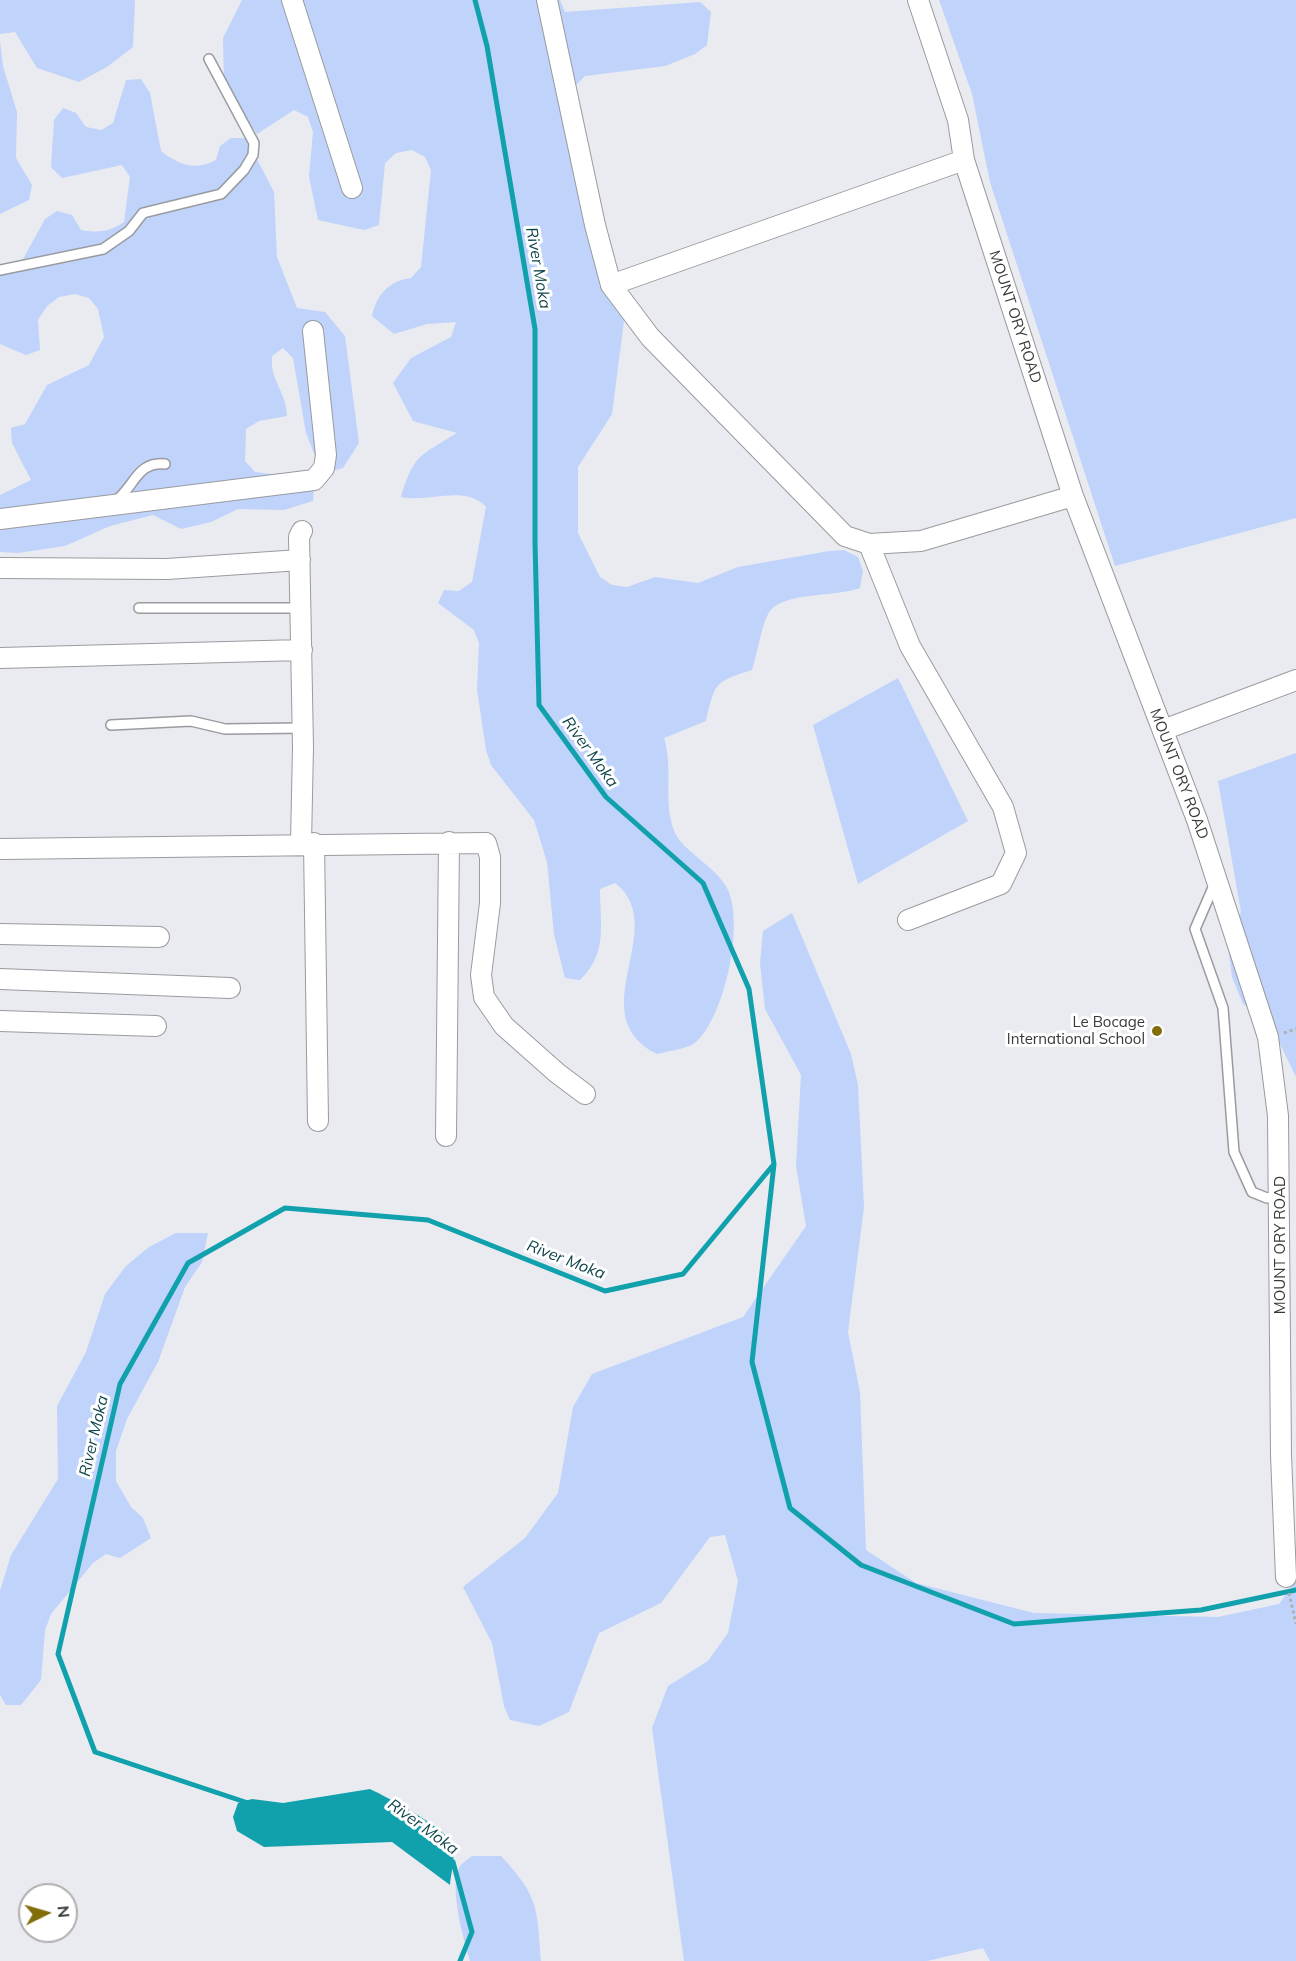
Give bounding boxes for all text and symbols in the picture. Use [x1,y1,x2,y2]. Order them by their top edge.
water label: River Moka [521,226,555,310]
street label: MOUNT ORY ROAD [985,248,1045,386]
street label: MOUNT ORY ROAD [1146,706,1212,842]
water label: River Moka [558,713,622,791]
place label: Le Bocage International School [1007,1013,1145,1048]
marker: Le Bocage International School [1150,1024,1164,1038]
street label: MOUNT ORY ROAD [1271,1176,1289,1314]
water label: River Moka [524,1236,608,1284]
water label: River Moka [75,1394,113,1478]
water label: River Moka [384,1795,462,1859]
north arrow [18,1883,78,1943]
text: N [53,1905,74,1919]

